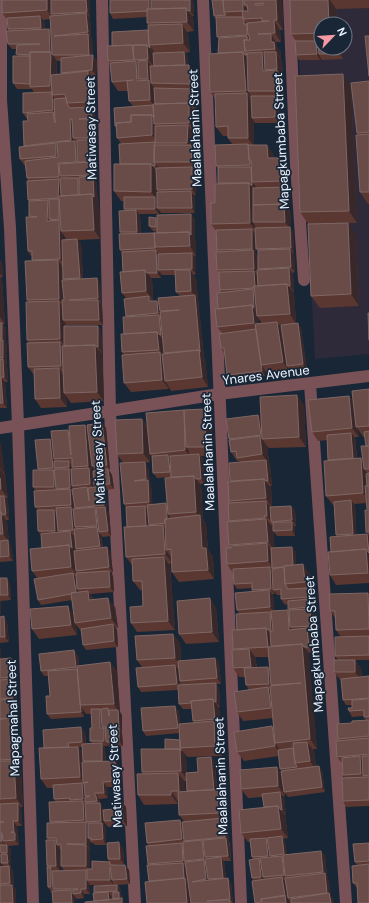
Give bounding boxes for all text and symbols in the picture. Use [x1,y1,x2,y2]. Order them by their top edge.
north arrow [313,16,353,56]
text: N [334,25,350,38]
street label: Maalalahanin Street [184,69,206,187]
street label: Mapagkumbaba Street [269,72,293,210]
street label: Matiwasay Street [82,76,100,180]
street label: Ynares Avenue [221,361,311,389]
street label: Maalalahanin Street [197,393,219,511]
street label: Matiwasay Street [87,400,109,504]
street label: Mapagkumbaba Street [301,575,327,713]
street label: Mapagmahal Street [2,659,24,777]
street label: Maalalahanin Street [210,717,232,835]
street label: Matiwasay Street [104,724,126,828]

